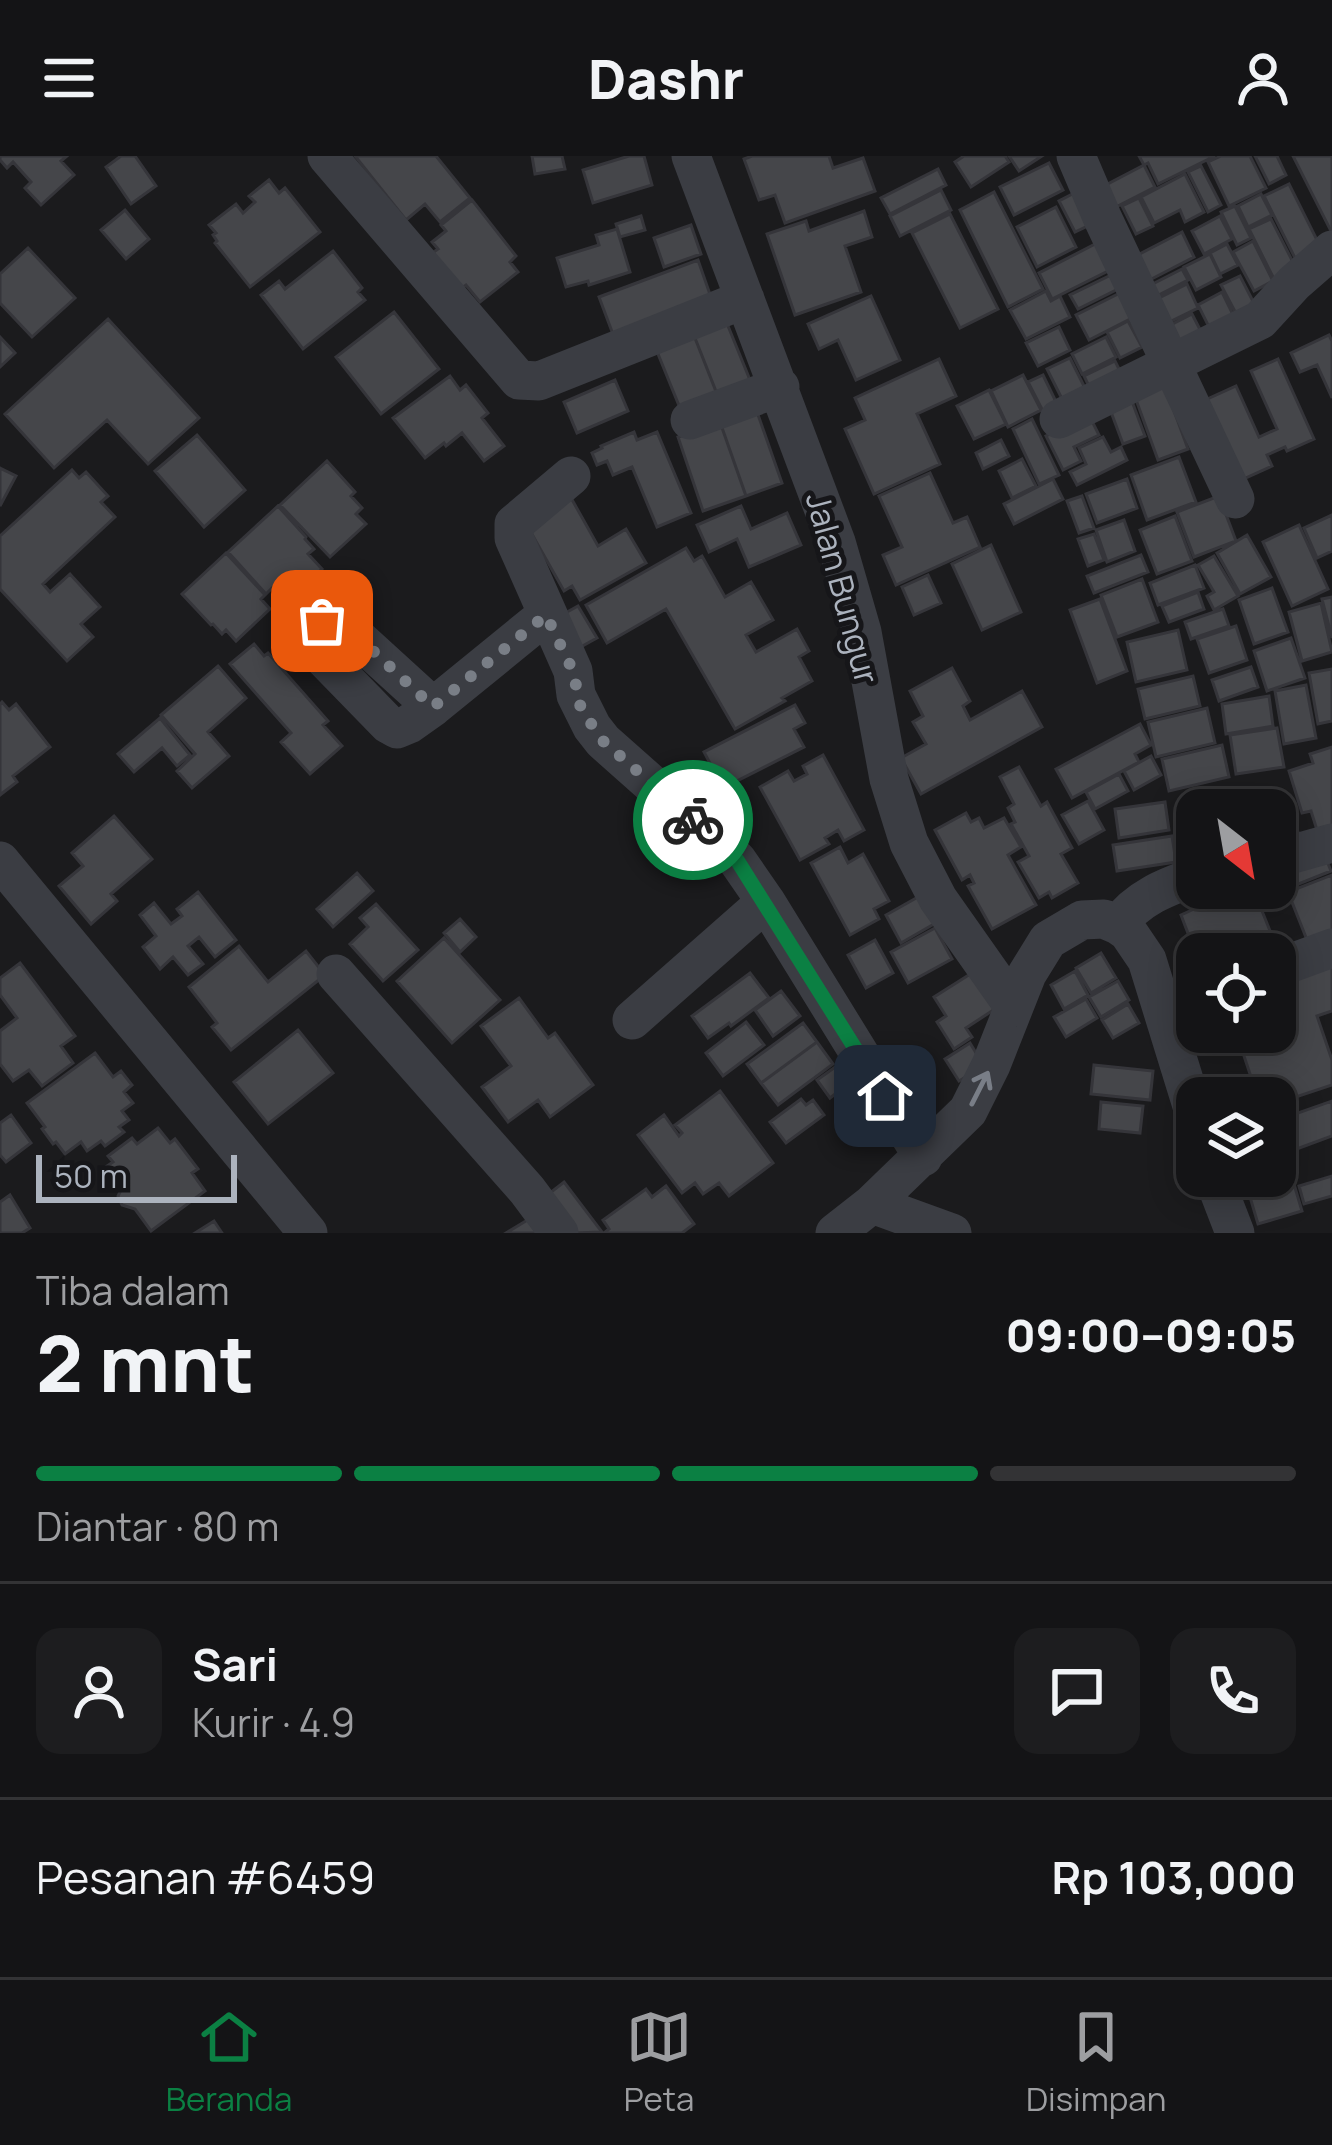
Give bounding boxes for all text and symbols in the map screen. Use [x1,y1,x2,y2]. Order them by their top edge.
text: Dashr [588,41,744,115]
icon: menu [36,45,102,111]
icon: person [1230,45,1296,111]
street label: Jalan Bungur [796,487,890,689]
pin [271,570,373,672]
icon: bag [289,588,355,654]
courier [633,760,753,880]
icon: bike [660,787,726,853]
north arrow [1176,789,1296,909]
map controls [1176,789,1296,1197]
button: locate [1176,933,1296,1053]
pin [834,1045,936,1147]
icon: home [852,1063,918,1129]
one-way arrow [969,1071,992,1107]
button: layers [1176,1077,1296,1197]
scale bar [36,1149,237,1202]
text: 50 m [54,1153,128,1198]
text: Tiba dalam [36,1263,230,1317]
text: 09:00–09:05 [1005,1304,1296,1366]
text: 2 mnt [36,1309,254,1415]
text: Diantar · 80 m [36,1499,279,1553]
button: person [36,1628,162,1754]
button: chat [1014,1628,1140,1754]
button: phone [1170,1628,1296,1754]
text: Sari [192,1633,278,1695]
text: Kurir · 4.9 [192,1695,355,1749]
text: Pesanan #6459 [36,1846,375,1908]
text: Rp 103,000 [1052,1846,1296,1908]
tab: Beranda [166,2004,292,2121]
tab: Peta [624,2004,694,2121]
tab: Disimpan [1026,2004,1166,2121]

